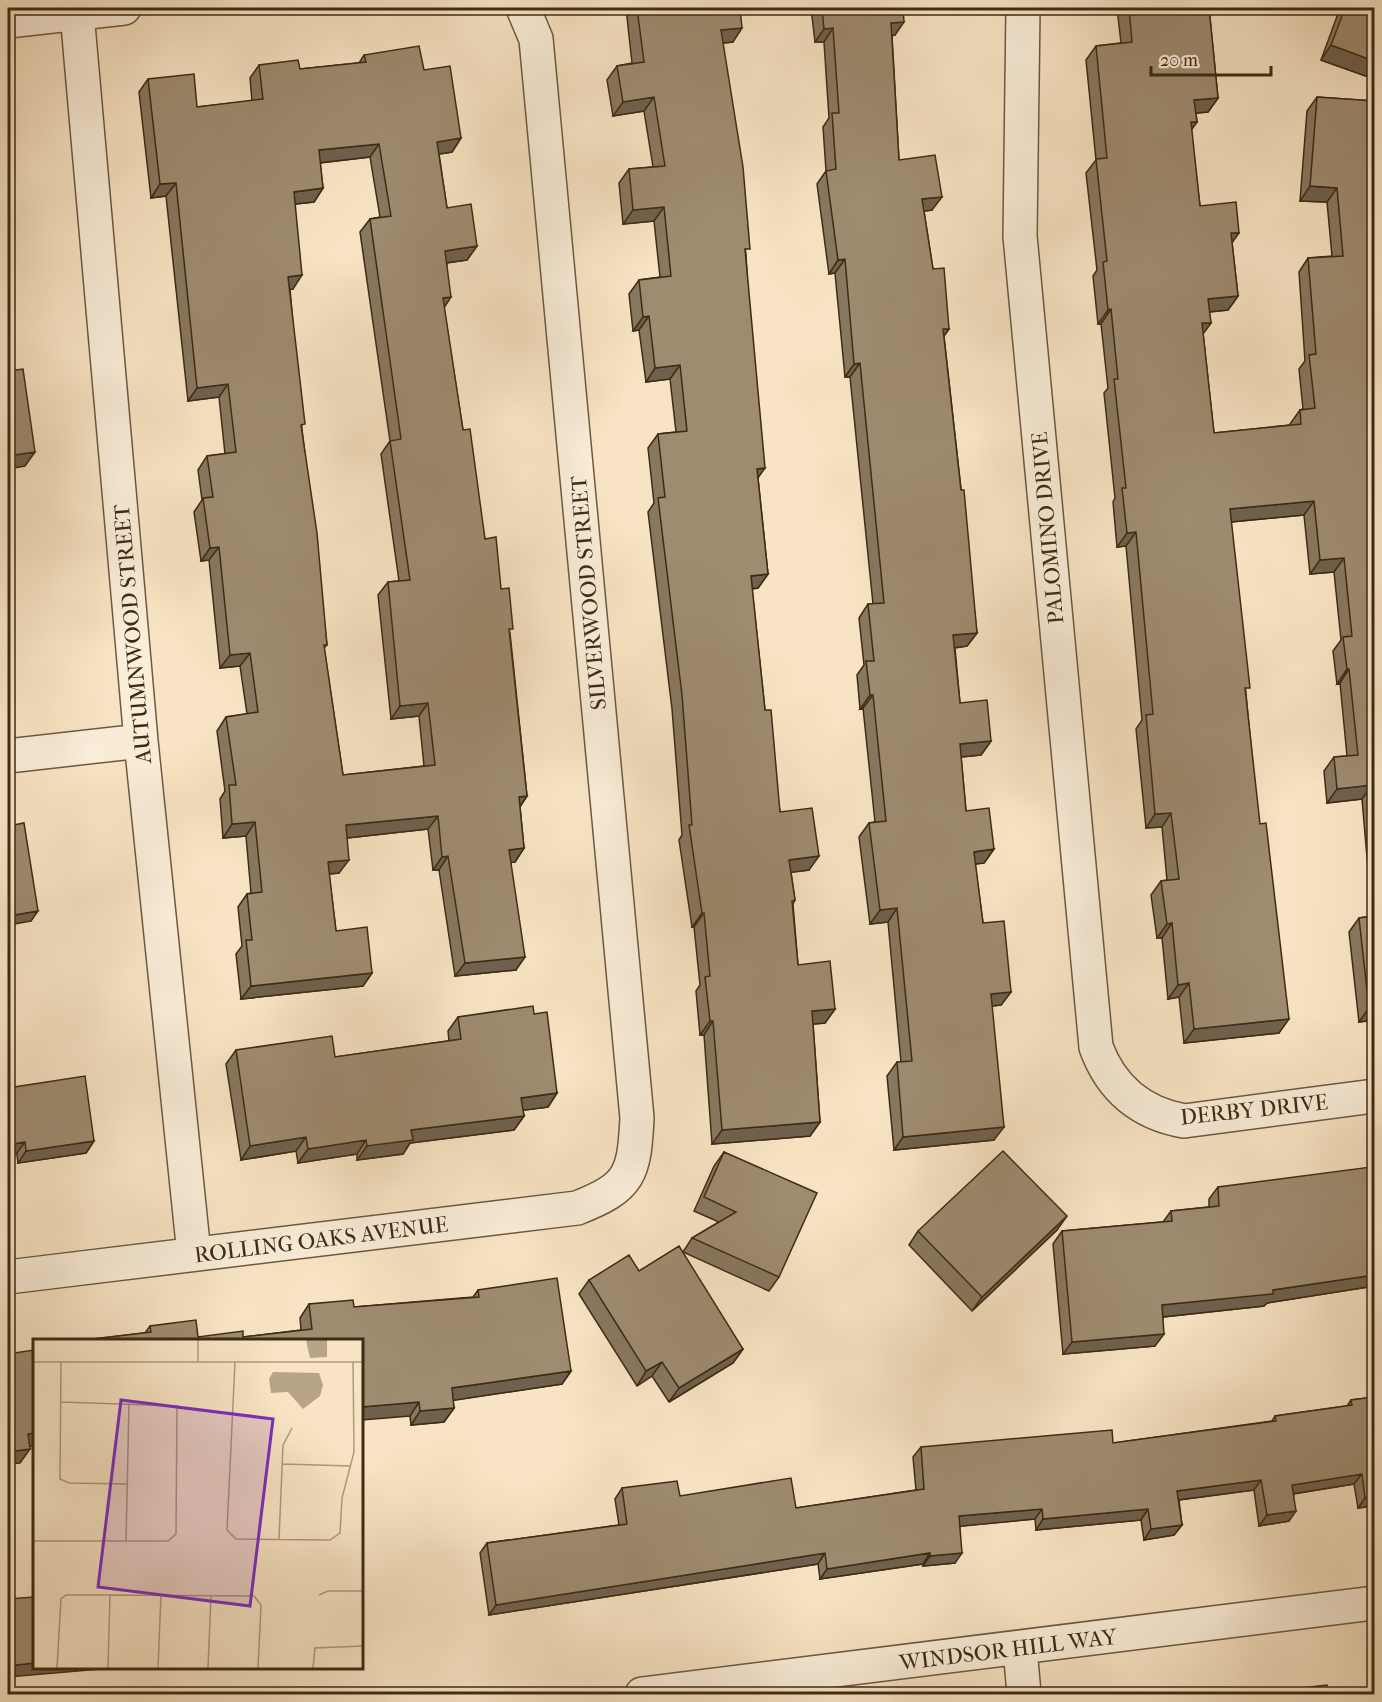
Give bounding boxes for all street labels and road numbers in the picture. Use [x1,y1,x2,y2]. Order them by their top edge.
street label: PALOMINO DRIVE [1027,431,1069,625]
street label: SILVERWOOD STREET [566,474,612,711]
street label: AUTUMNWOOD STREET [109,502,157,766]
street label: DERBY DRIVE [1179,1089,1329,1131]
street label: ROLLING OAKS AVENUE [193,1212,449,1268]
street label: WINDSOR HILL WAY [897,1624,1119,1676]

